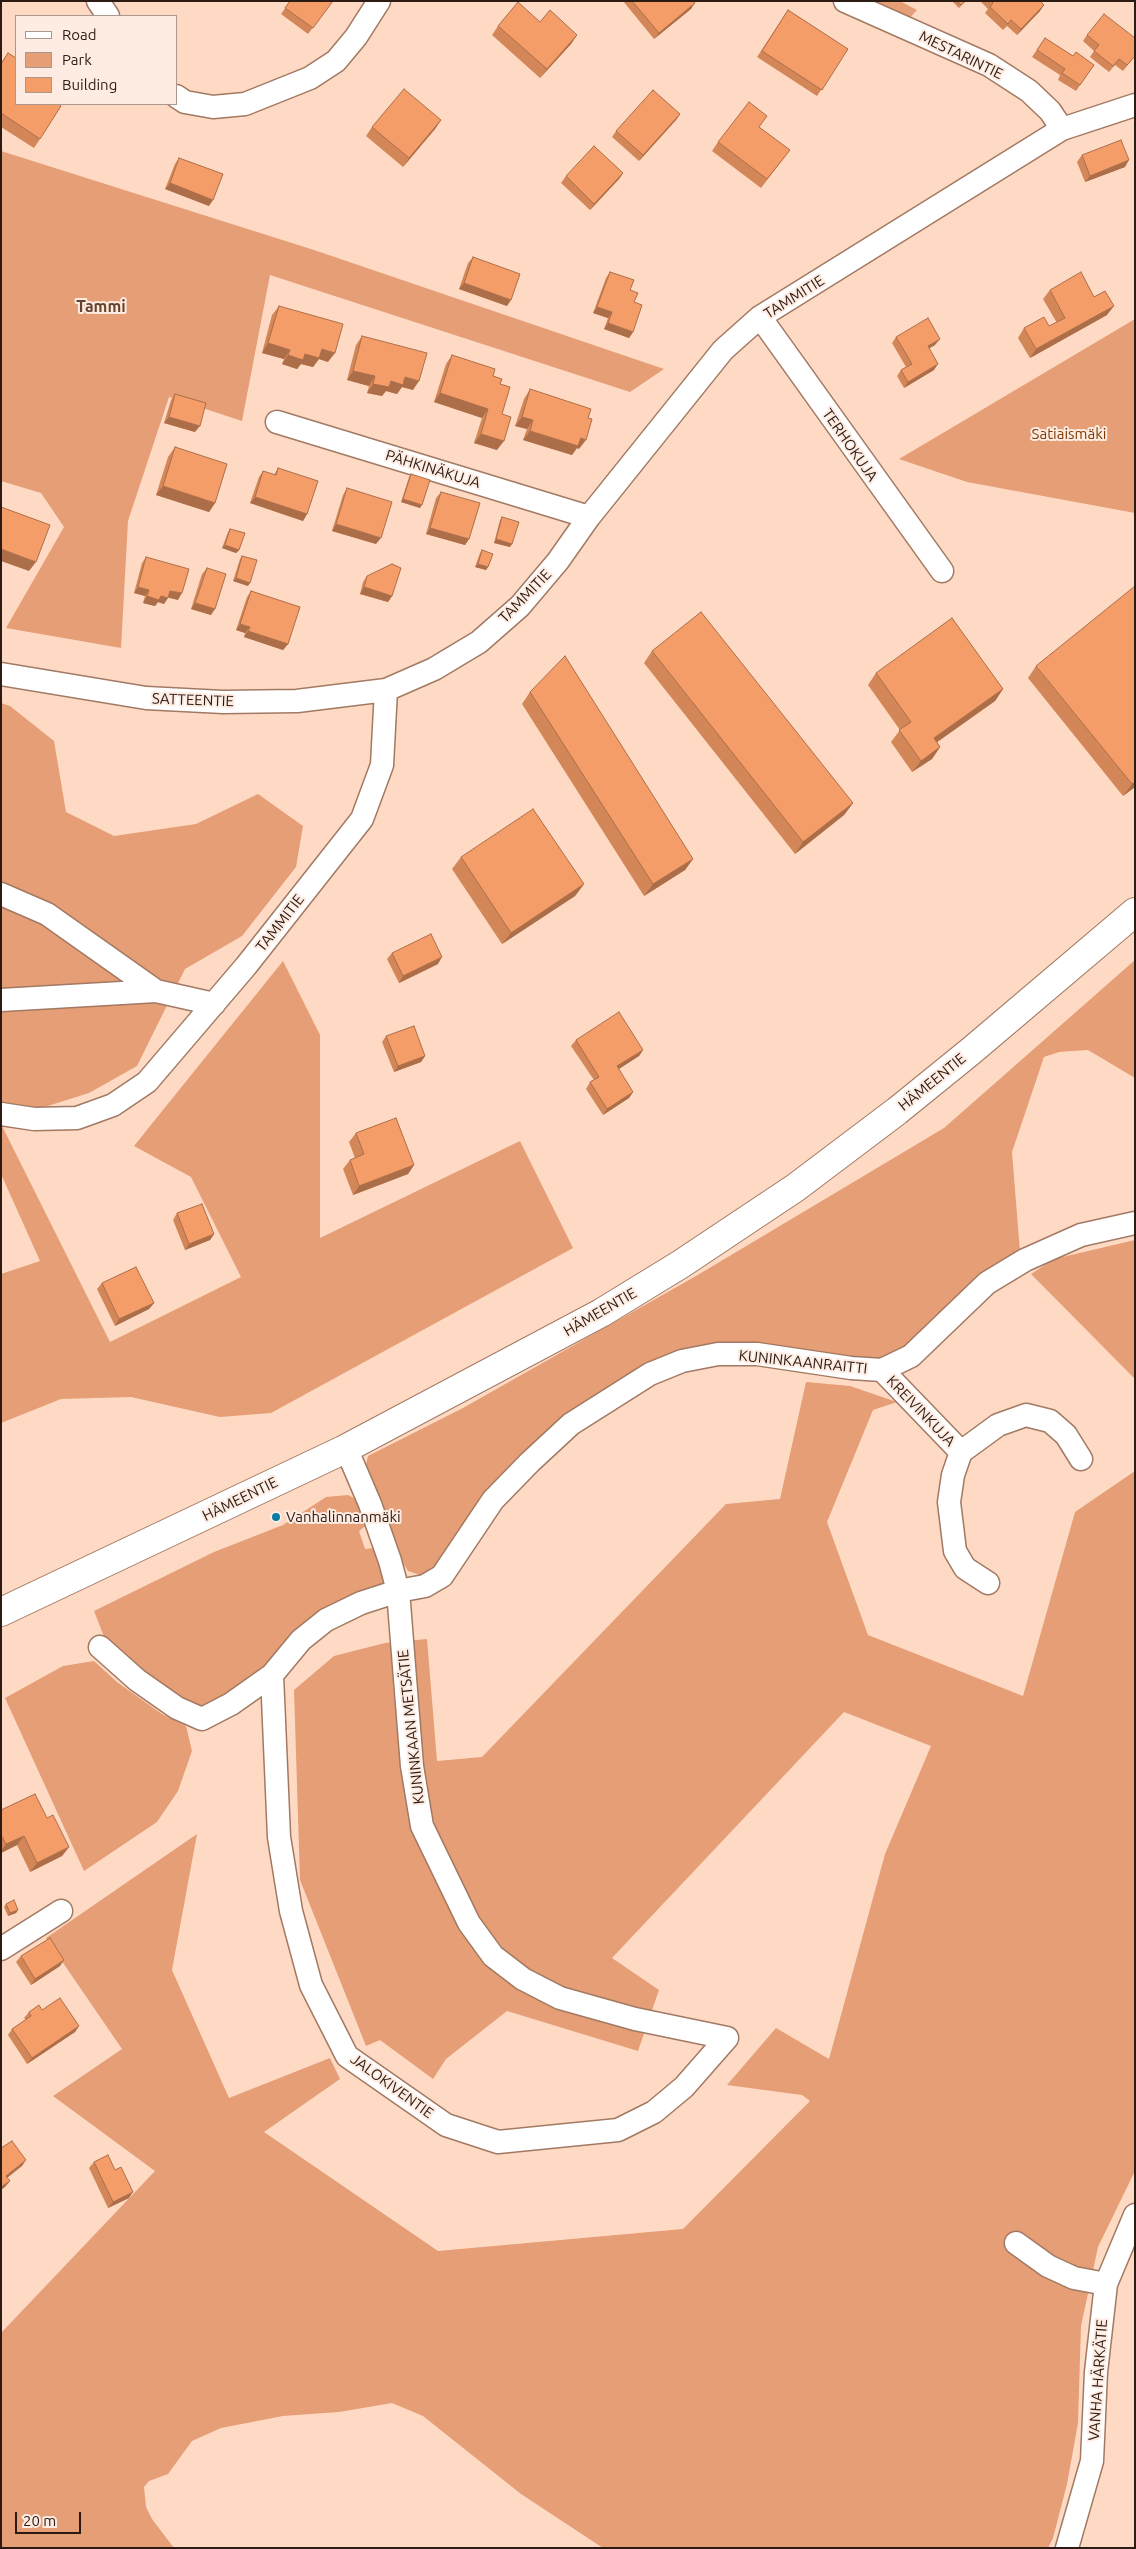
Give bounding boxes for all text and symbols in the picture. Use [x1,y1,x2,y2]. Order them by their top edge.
legend [15,15,178,105]
text: Road [62,26,97,43]
street label: MESTARINTIE [916,27,1006,83]
text: Park [62,51,92,68]
text: Building [62,76,117,93]
street label: TAMMITIE [760,271,828,323]
district label: Tammi [76,297,126,317]
street label: TERHOKUJA [818,405,882,485]
park label: Satiaismäki [1032,425,1106,443]
street label: PÄHKINÄKUJA [383,446,483,492]
street label: TAMMITIE [495,565,555,627]
street label: SATTEENTIE [152,690,234,710]
street label: TAMMITIE [252,891,308,955]
street label: HÄMEENTIE [895,1049,969,1115]
street label: HÄMEENTIE [560,1284,640,1340]
street label: KUNINKAANRAITTI [738,1346,868,1378]
street label: KREIVINKUJA [883,1372,959,1450]
street label: HÄMEENTIE [199,1473,281,1525]
place label: Vanhalinnanmäki [286,1508,401,1526]
marker: Vanhalinnanmäki [270,1511,282,1523]
street label: KUNINKAAN METSÄTIE [394,1649,428,1805]
street label: JALOKIVENTIE [347,2050,437,2122]
street label: VANHA HÄRKÄTIE [1085,2319,1111,2441]
scale bar [18,2502,84,2534]
text: 20 m [23,2512,56,2529]

